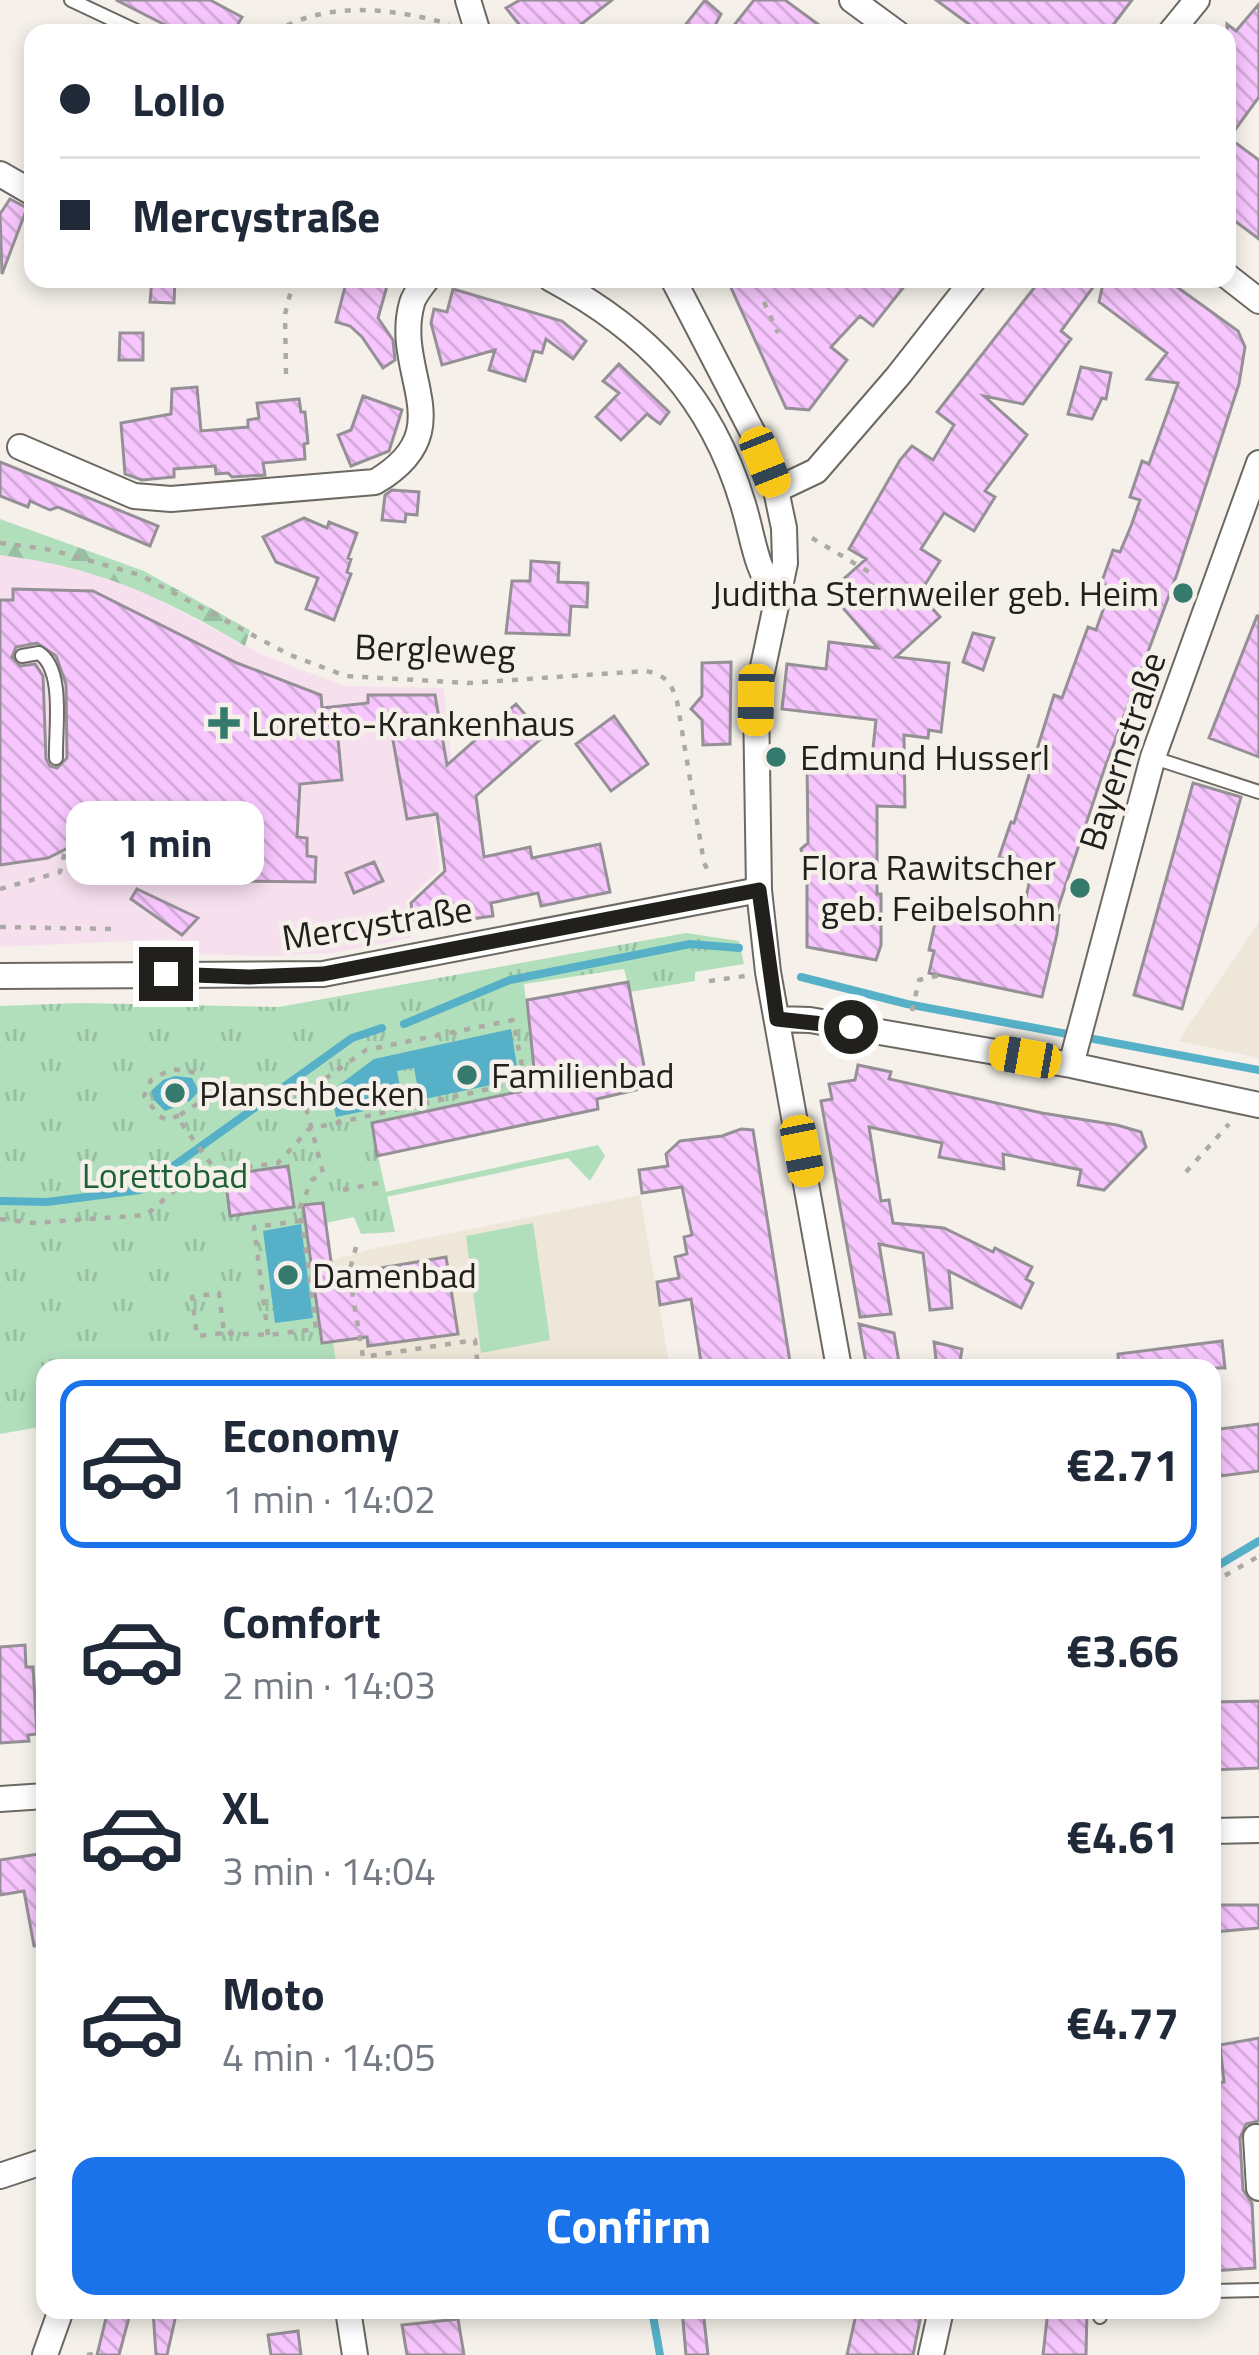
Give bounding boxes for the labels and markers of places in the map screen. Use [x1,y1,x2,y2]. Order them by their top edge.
place label: Juditha Sternweiler geb. Heim [711,565,1159,620]
marker: Juditha Sternweiler geb. Heim [1170,580,1196,606]
place label: Loretto-Krankenhaus [251,695,575,750]
marker: Loretto-Krankenhaus [208,707,240,739]
place label: Edmund Husserl [800,729,1050,784]
marker: Edmund Husserl [763,744,789,770]
place label: Flora Rawitscher geb. Feibelsohn [801,839,1056,935]
marker: Flora Rawitscher geb. Feibelsohn [1067,875,1093,901]
place label: Familienbad [491,1047,675,1102]
marker: Familienbad [454,1062,480,1088]
place label: Planschbecken [199,1065,425,1120]
marker: Planschbecken [162,1080,188,1106]
place label: Damenbad [312,1247,477,1302]
marker: Damenbad [275,1262,301,1288]

